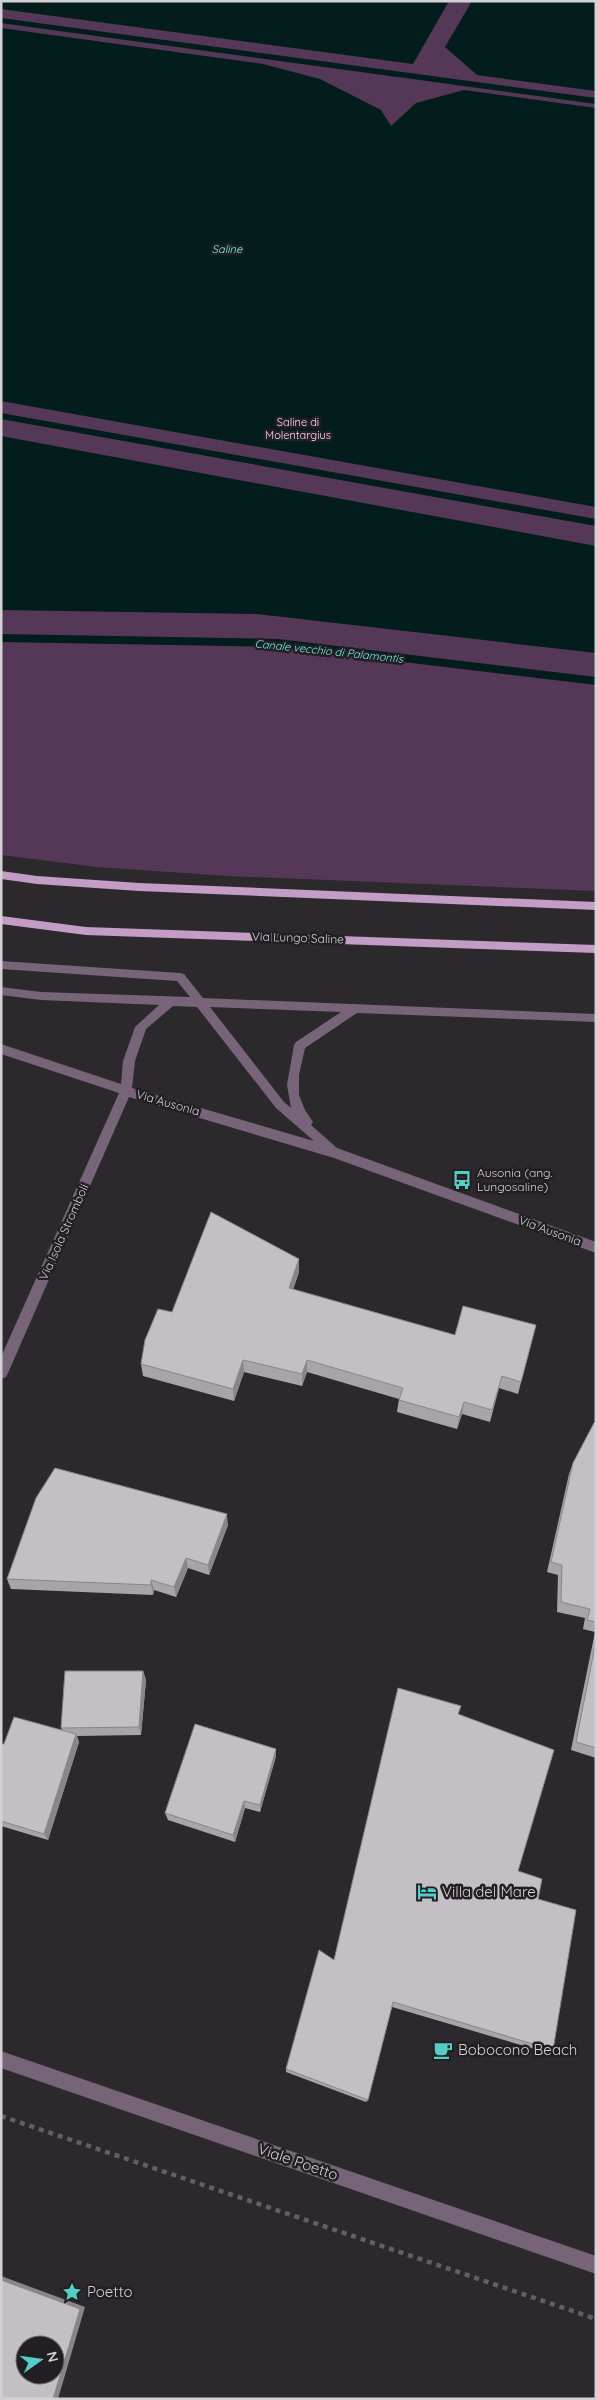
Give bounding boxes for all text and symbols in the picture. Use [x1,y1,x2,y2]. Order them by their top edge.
water label: Saline [212,242,243,256]
park label: Saline di Molentargius [265,415,331,442]
water label: Canale vecchio di Palamontis [254,636,405,666]
street label: Via Lungo Saline [252,928,345,947]
street label: Via Ausonia [135,1086,202,1119]
place label: Ausonia (ang. Lungosaline) [477,1165,553,1194]
bus stop icon: Ausonia (ang. Lungosaline) [451,1169,473,1191]
street label: Via Isola Stromboli [36,1181,91,1282]
street label: Via Ausonia [517,1212,583,1249]
hotel icon: Villa del Mare [416,1881,438,1903]
place label: Villa del Mare [442,1882,536,1901]
cafe icon: Bobocono Beach [432,2039,454,2061]
place label: Bobocono Beach [458,2040,577,2059]
street label: Viale Poetto [256,2139,341,2184]
place icon: Poetto [61,2281,83,2303]
place label: Poetto [87,2282,132,2301]
north arrow [15,2335,65,2385]
text: N [43,2350,63,2364]

